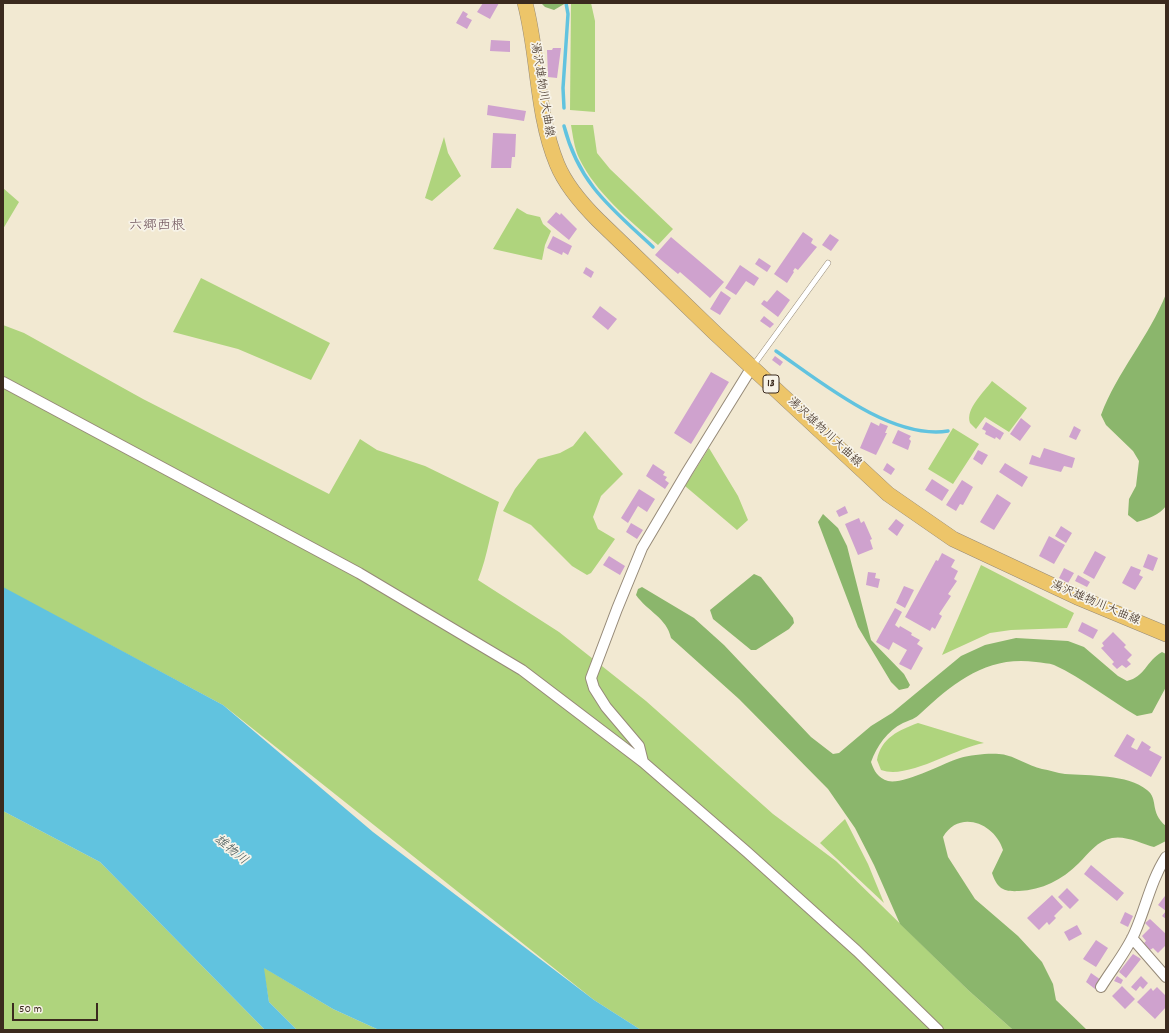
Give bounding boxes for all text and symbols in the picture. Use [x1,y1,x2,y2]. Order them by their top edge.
street label: 湯沢雄物川大曲線 [526,41,556,139]
district label: 六郷西根 [129,219,185,235]
road number: 13 [763,375,779,393]
street label: 湯沢雄物川大曲線 [784,395,864,471]
street label: 湯沢雄物川大曲線 [1048,579,1142,629]
water label: 雄物川 [210,833,250,869]
scale bar [14,995,100,1021]
text: 50 m [19,1001,42,1018]

